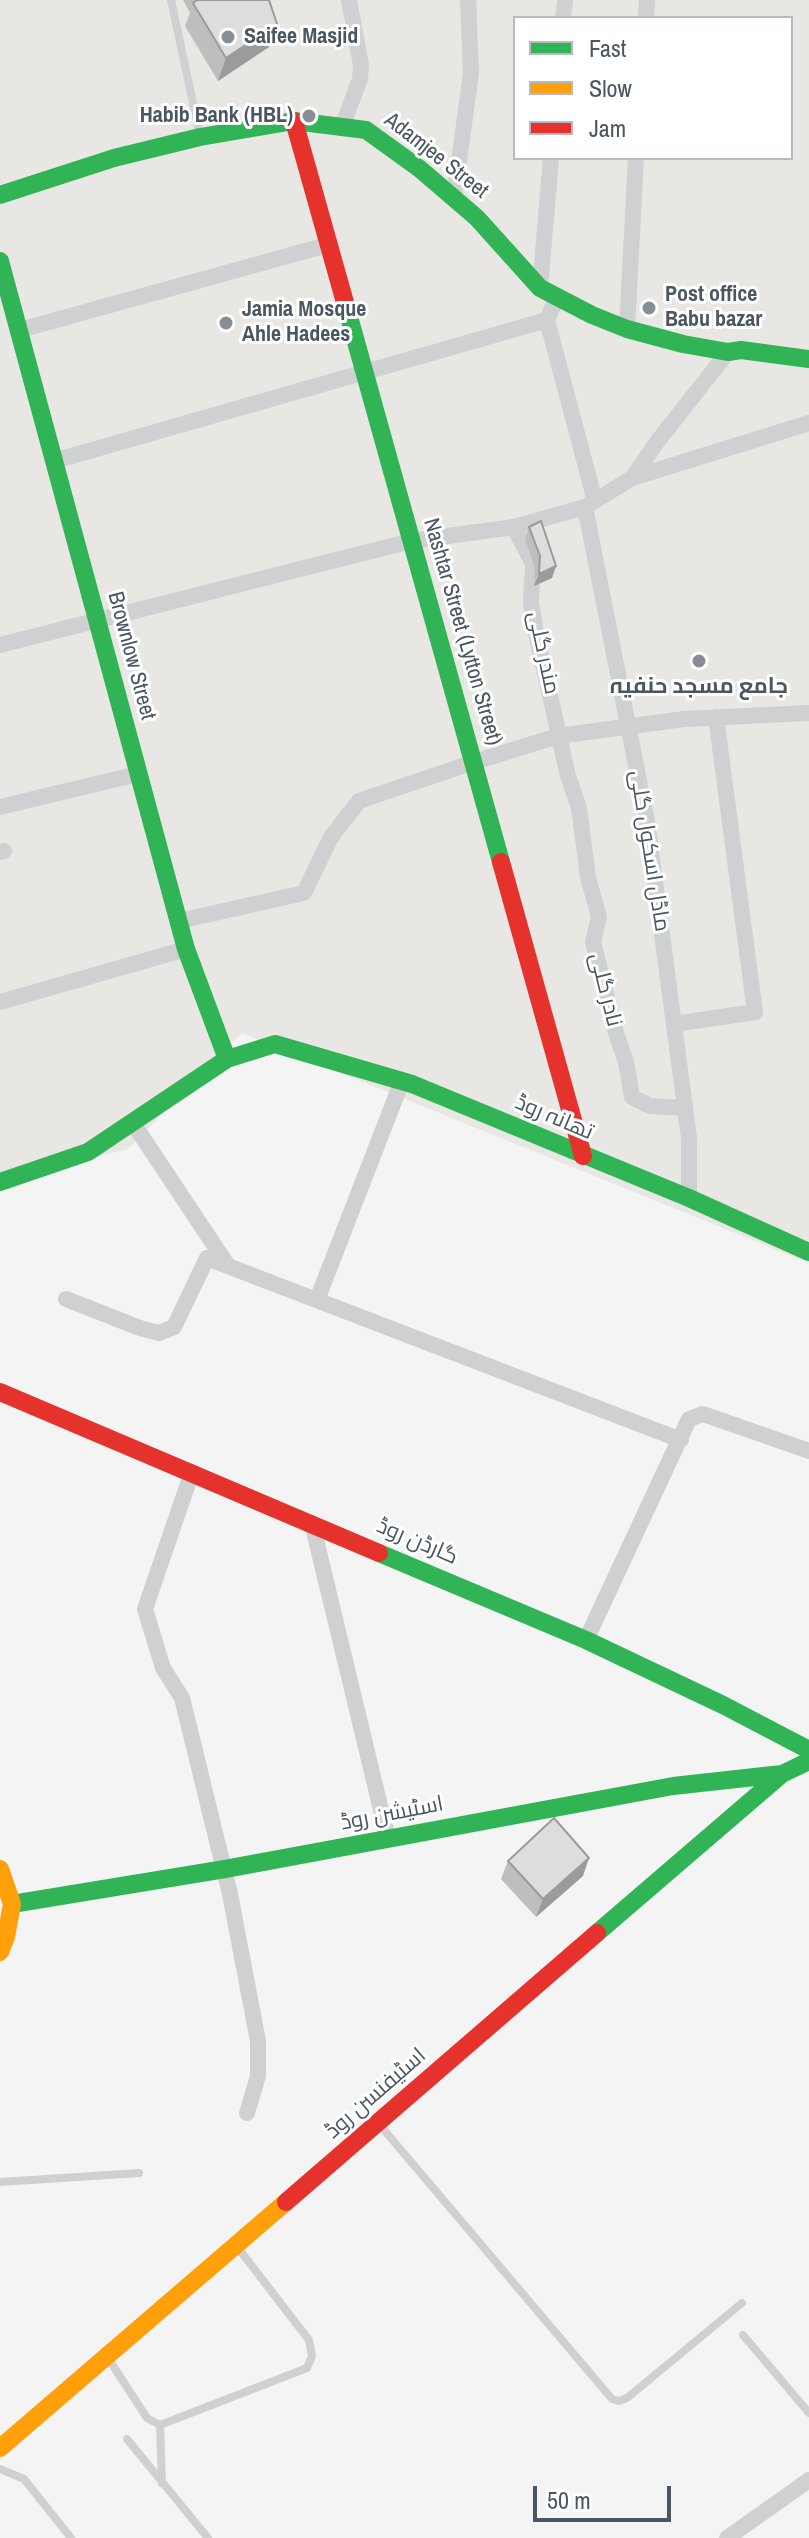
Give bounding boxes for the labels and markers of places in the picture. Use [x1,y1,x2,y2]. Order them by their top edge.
place label: Saifee Masjid [244,24,358,50]
marker: Saifee Masjid [219,28,237,46]
place label: Habib Bank (HBL) [140,103,293,129]
marker: Habib Bank (HBL) [300,107,318,125]
place label: Post office Babu bazar [665,282,762,334]
place label: Jamia Mosque Ahle Hadees [242,297,366,348]
marker: Post office Babu bazar [640,299,658,317]
marker: Jamia Mosque Ahle Hadees [217,314,235,332]
marker: جامع مسجد حنفیہ [690,652,708,670]
place label: جامع مسجد حنفیہ [610,674,788,700]

